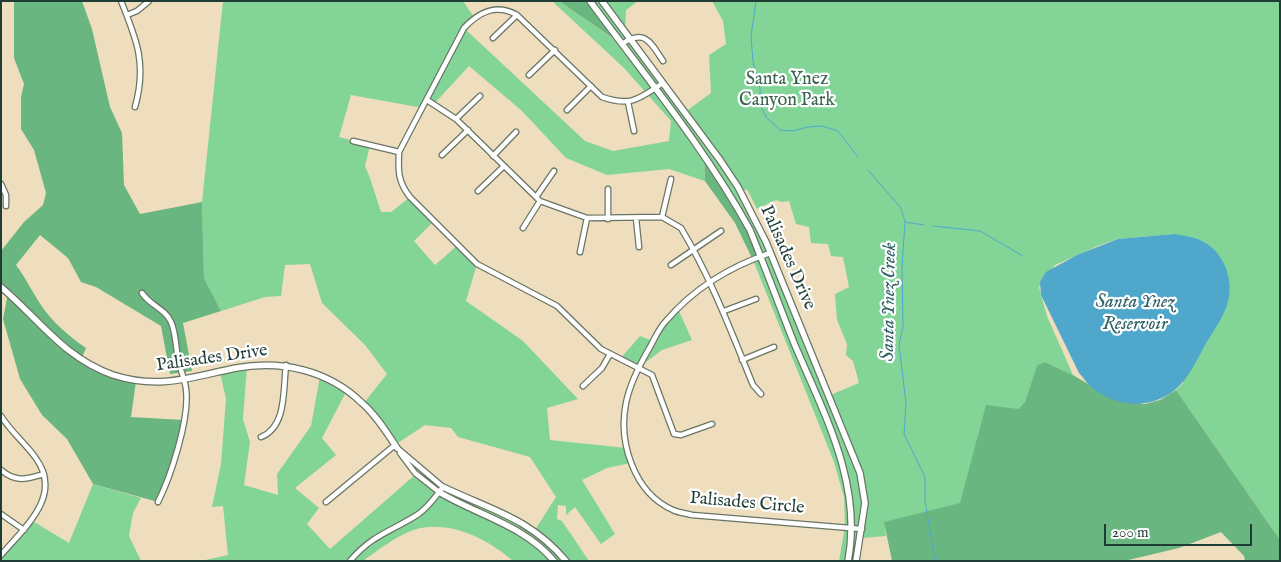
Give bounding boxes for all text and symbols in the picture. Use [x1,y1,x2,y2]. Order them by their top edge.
park label: Santa Ynez Canyon Park [739,69,835,112]
street label: Palisades Drive [754,202,820,314]
water label: Santa Ynez Creek [878,242,902,362]
water label: Santa Ynez Reservoir [1095,292,1175,336]
street label: Palisades Drive [155,341,269,377]
street label: Palisades Circle [689,488,805,520]
scale bar [1106,514,1254,546]
text: 200 m [1112,523,1149,542]

